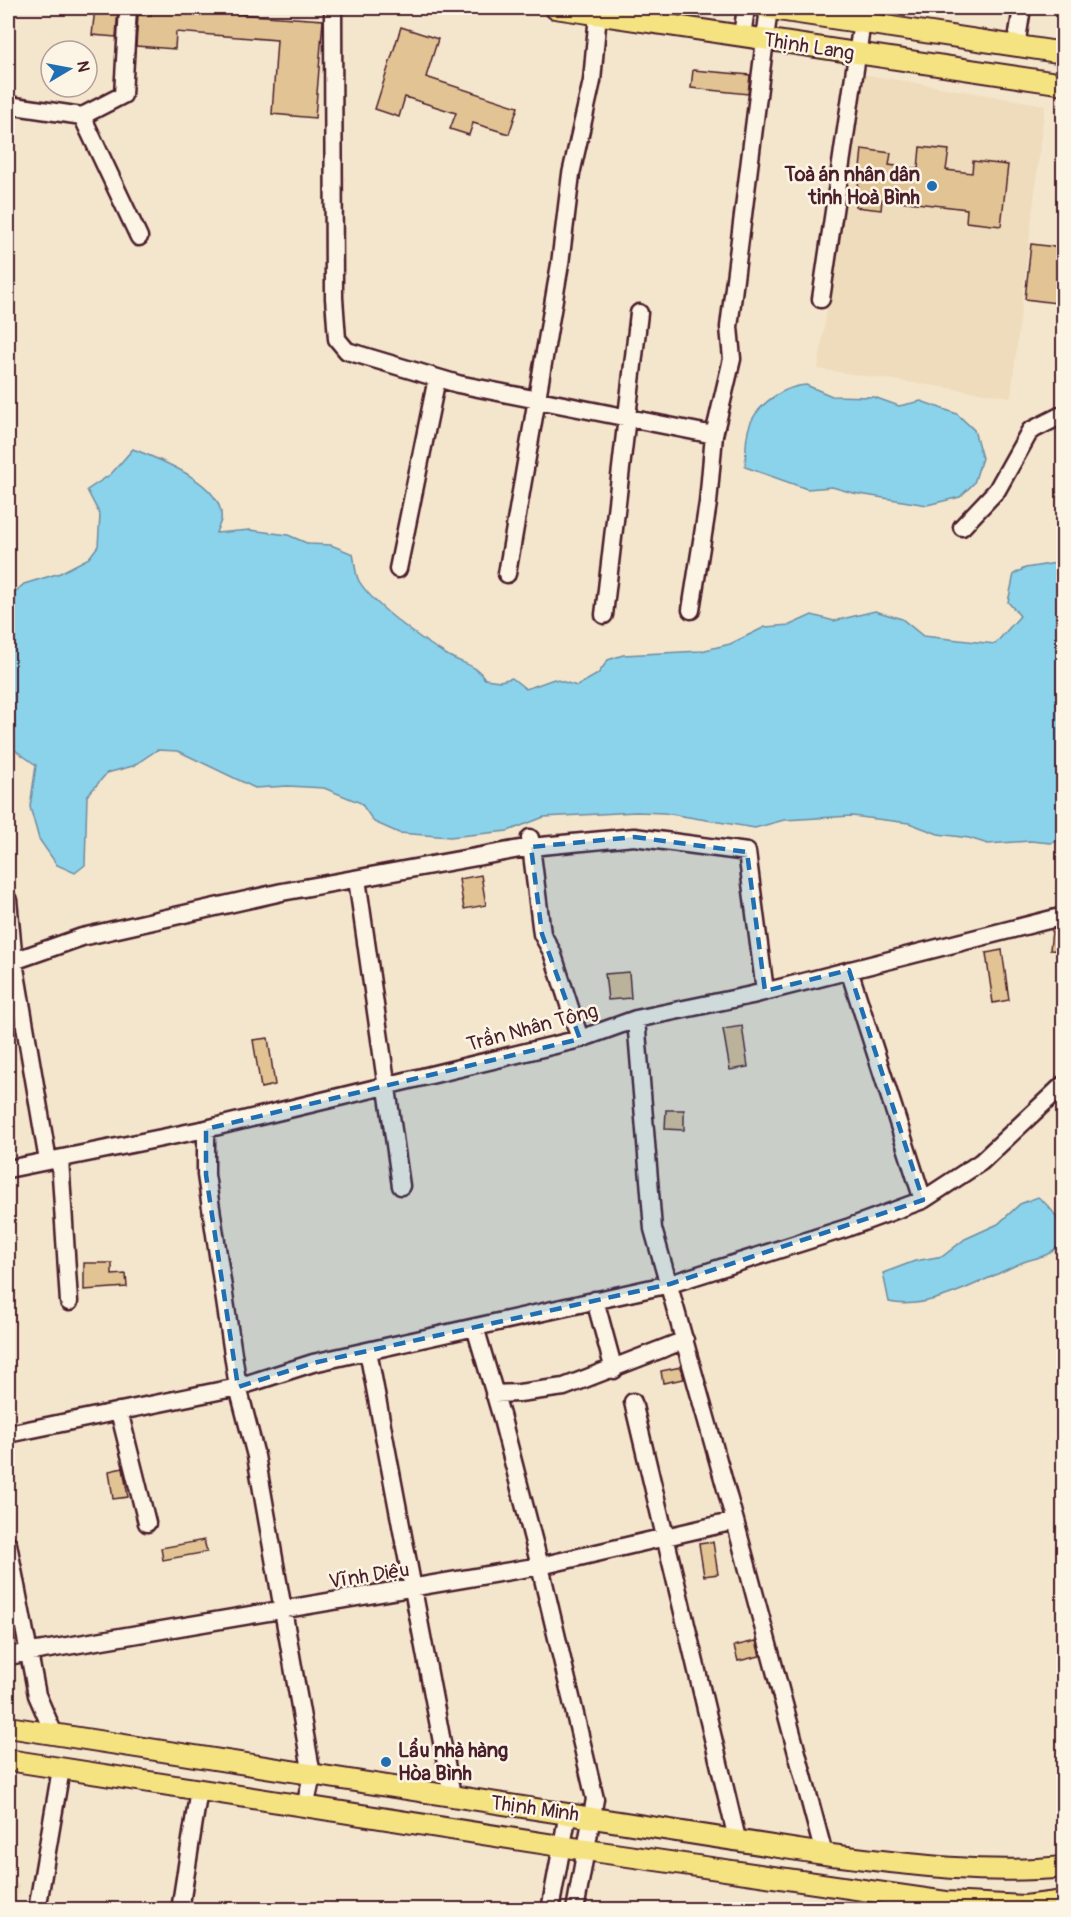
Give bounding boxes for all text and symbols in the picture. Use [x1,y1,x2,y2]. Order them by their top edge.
street label: Thịnh Lang [762,27,856,66]
north arrow [39,39,99,99]
text: N [72,60,94,74]
place label: Toà án nhân dân tỉnh Hoà Bình [783,162,920,210]
marker: Toà án nhân dân tỉnh Hoà Bình [925,179,939,193]
street label: Trần Nhân Tông [464,998,601,1057]
street label: Vĩnh Diệu [327,1557,411,1594]
place label: Lẩu nhà hàng Hòa Bình [398,1737,508,1786]
marker: Lẩu nhà hàng Hòa Bình [379,1755,393,1769]
street label: Thịnh Minh [489,1790,581,1827]

